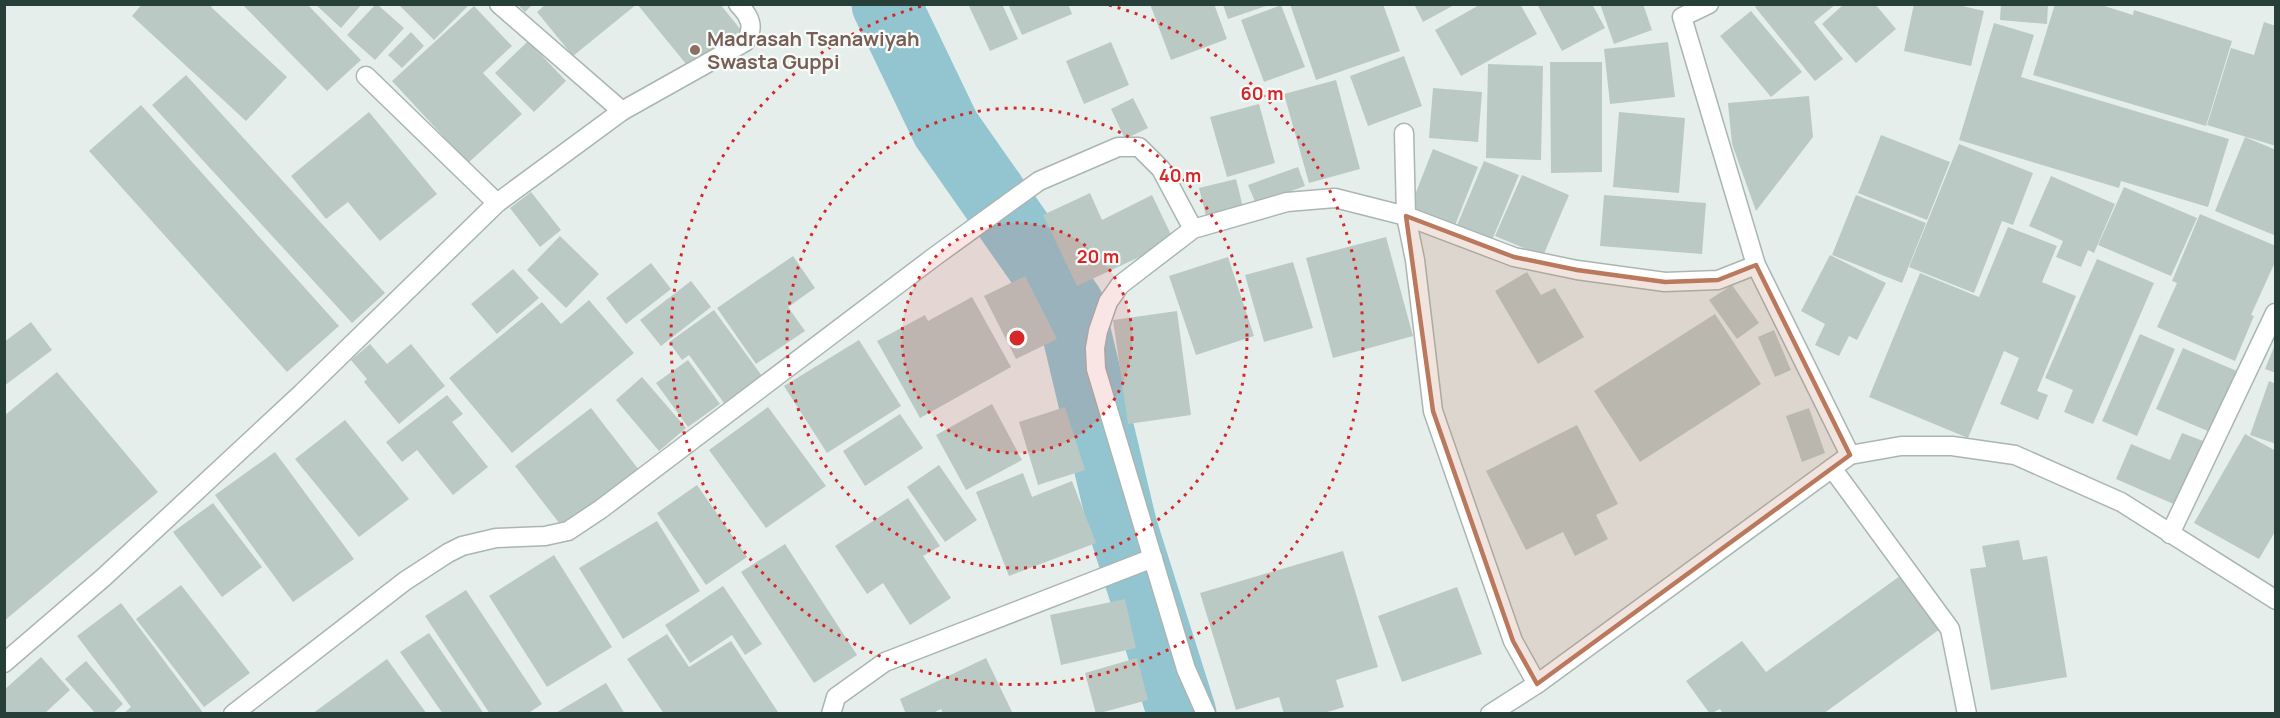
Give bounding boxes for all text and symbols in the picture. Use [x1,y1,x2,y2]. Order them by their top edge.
place label: Madrasah Tsanawiyah Swasta Guppi [707,25,919,75]
marker: Madrasah Tsanawiyah Swasta Guppi [688,43,702,57]
text: 60 m [1241,81,1283,105]
text: 40 m [1159,163,1201,187]
text: 20 m [1077,244,1119,268]
centre of rings [1007,328,1027,348]

